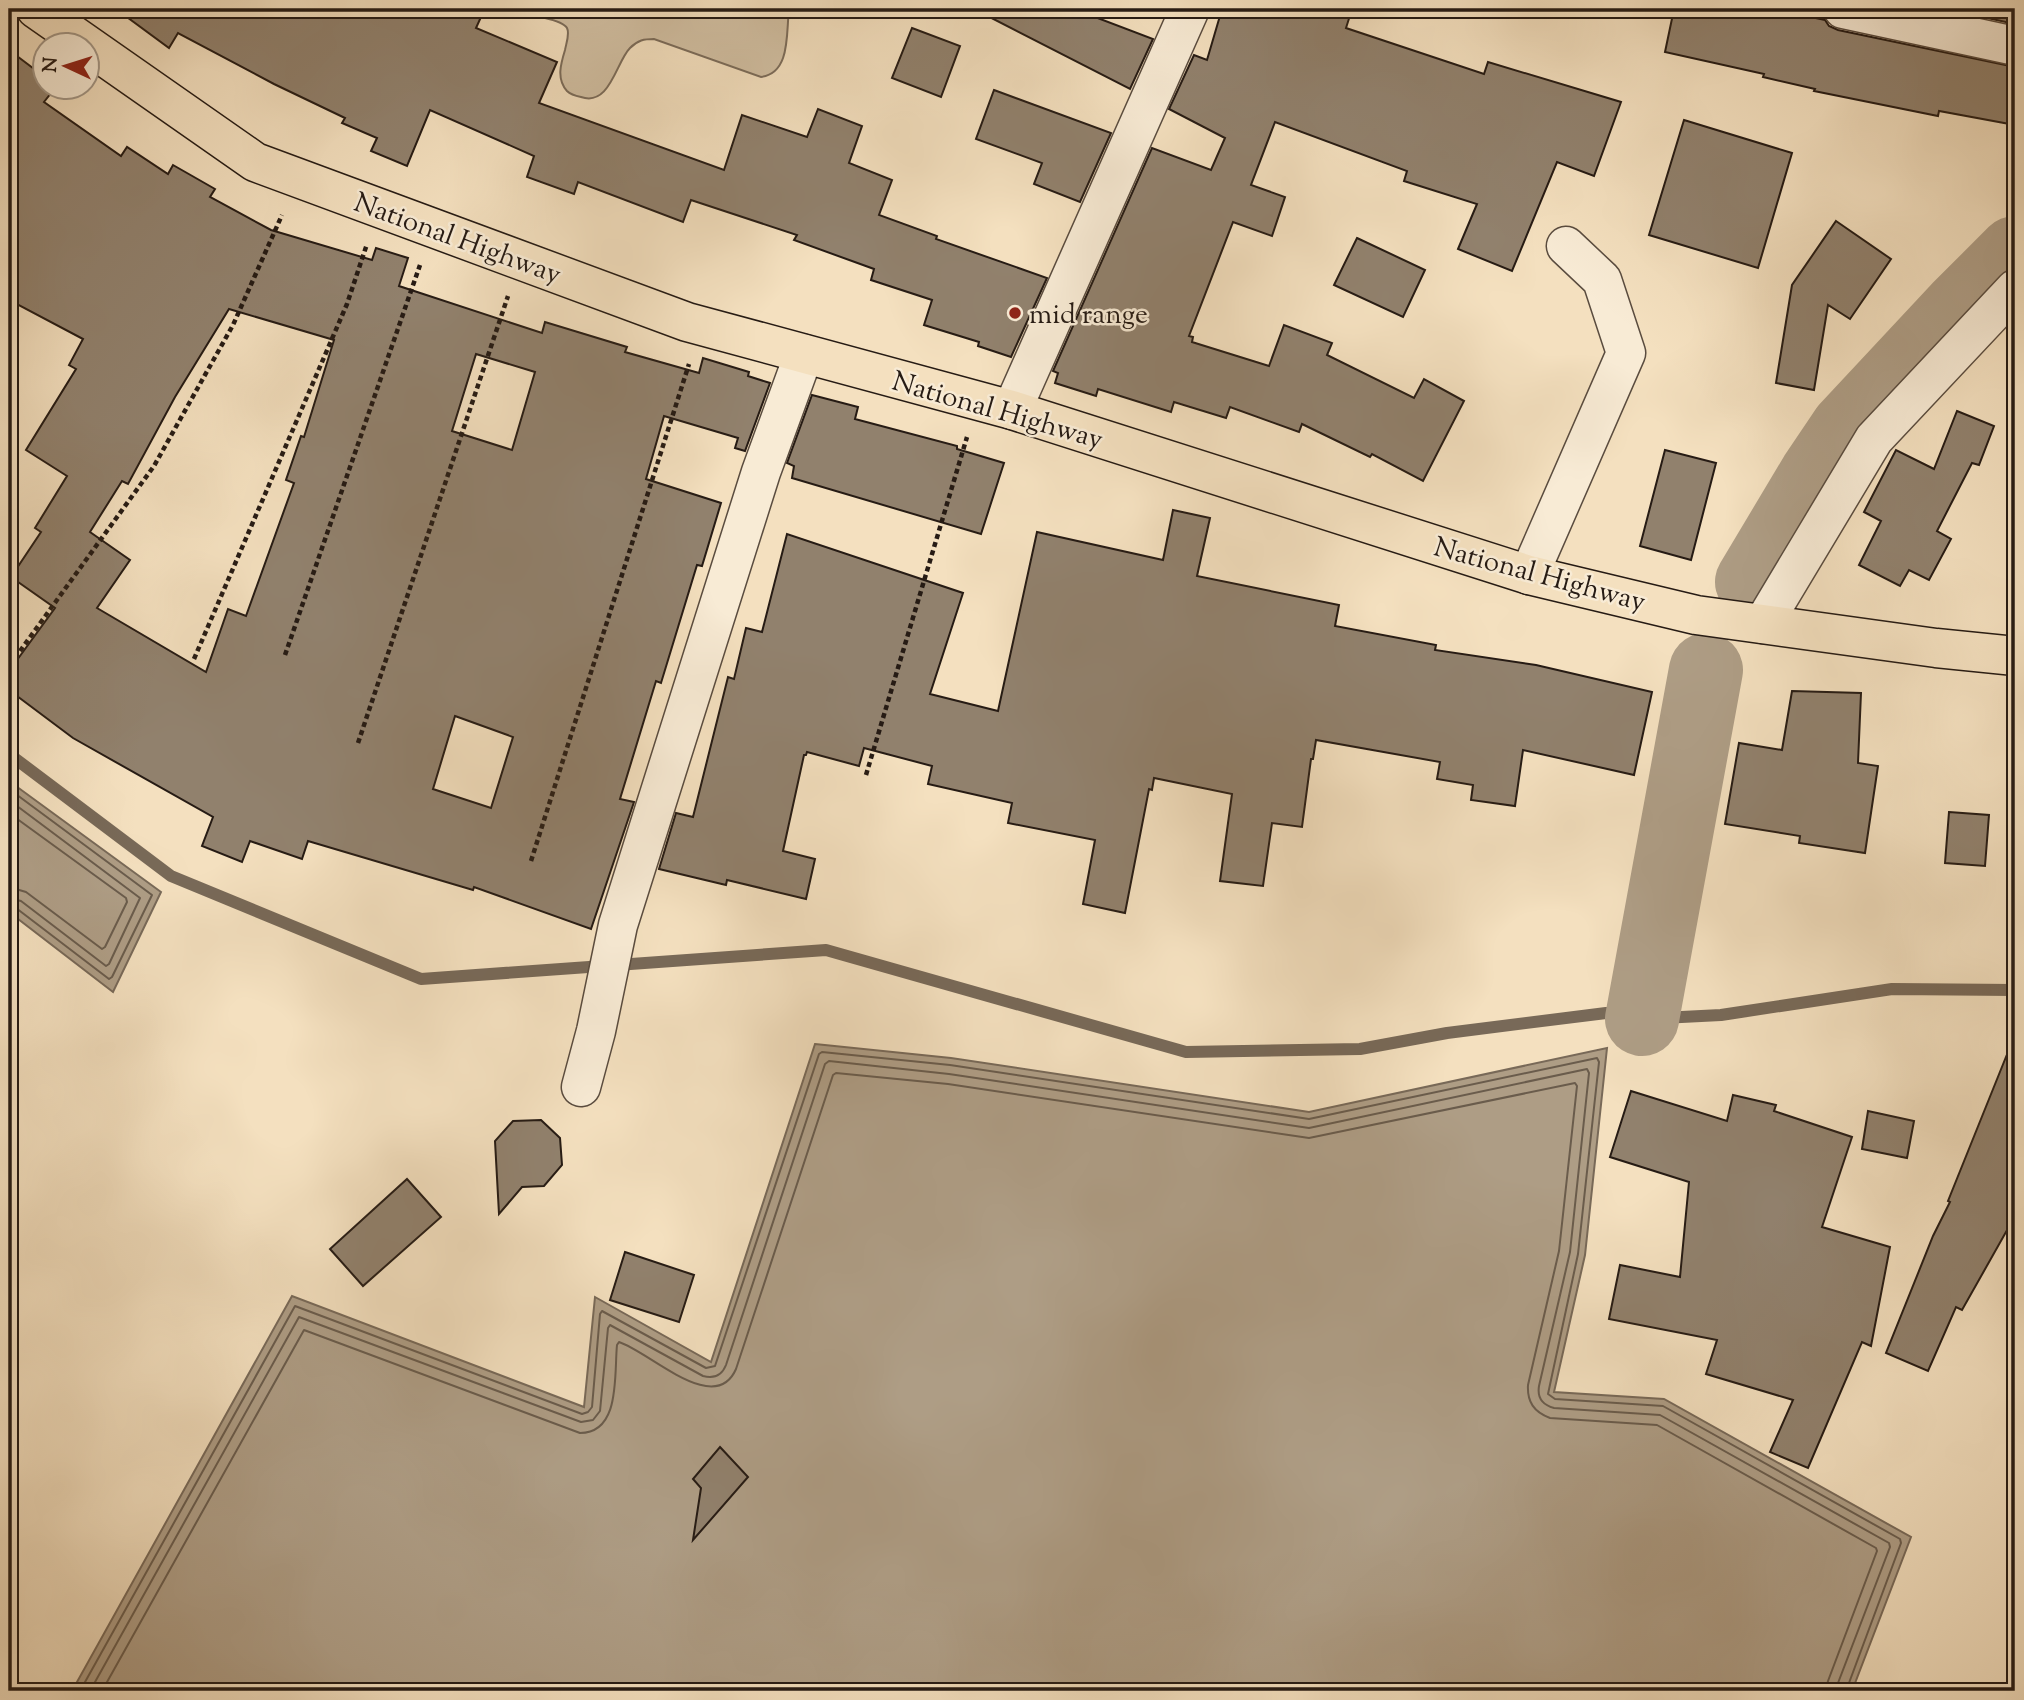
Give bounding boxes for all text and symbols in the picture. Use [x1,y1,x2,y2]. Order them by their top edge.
north arrow [32,32,102,102]
text: N [38,56,66,73]
street label: National Highway [348,184,566,296]
place label: mid range [1029,296,1148,336]
marker: mid range [1007,305,1023,321]
street label: National Highway [887,363,1107,461]
street label: National Highway [1429,528,1650,623]

